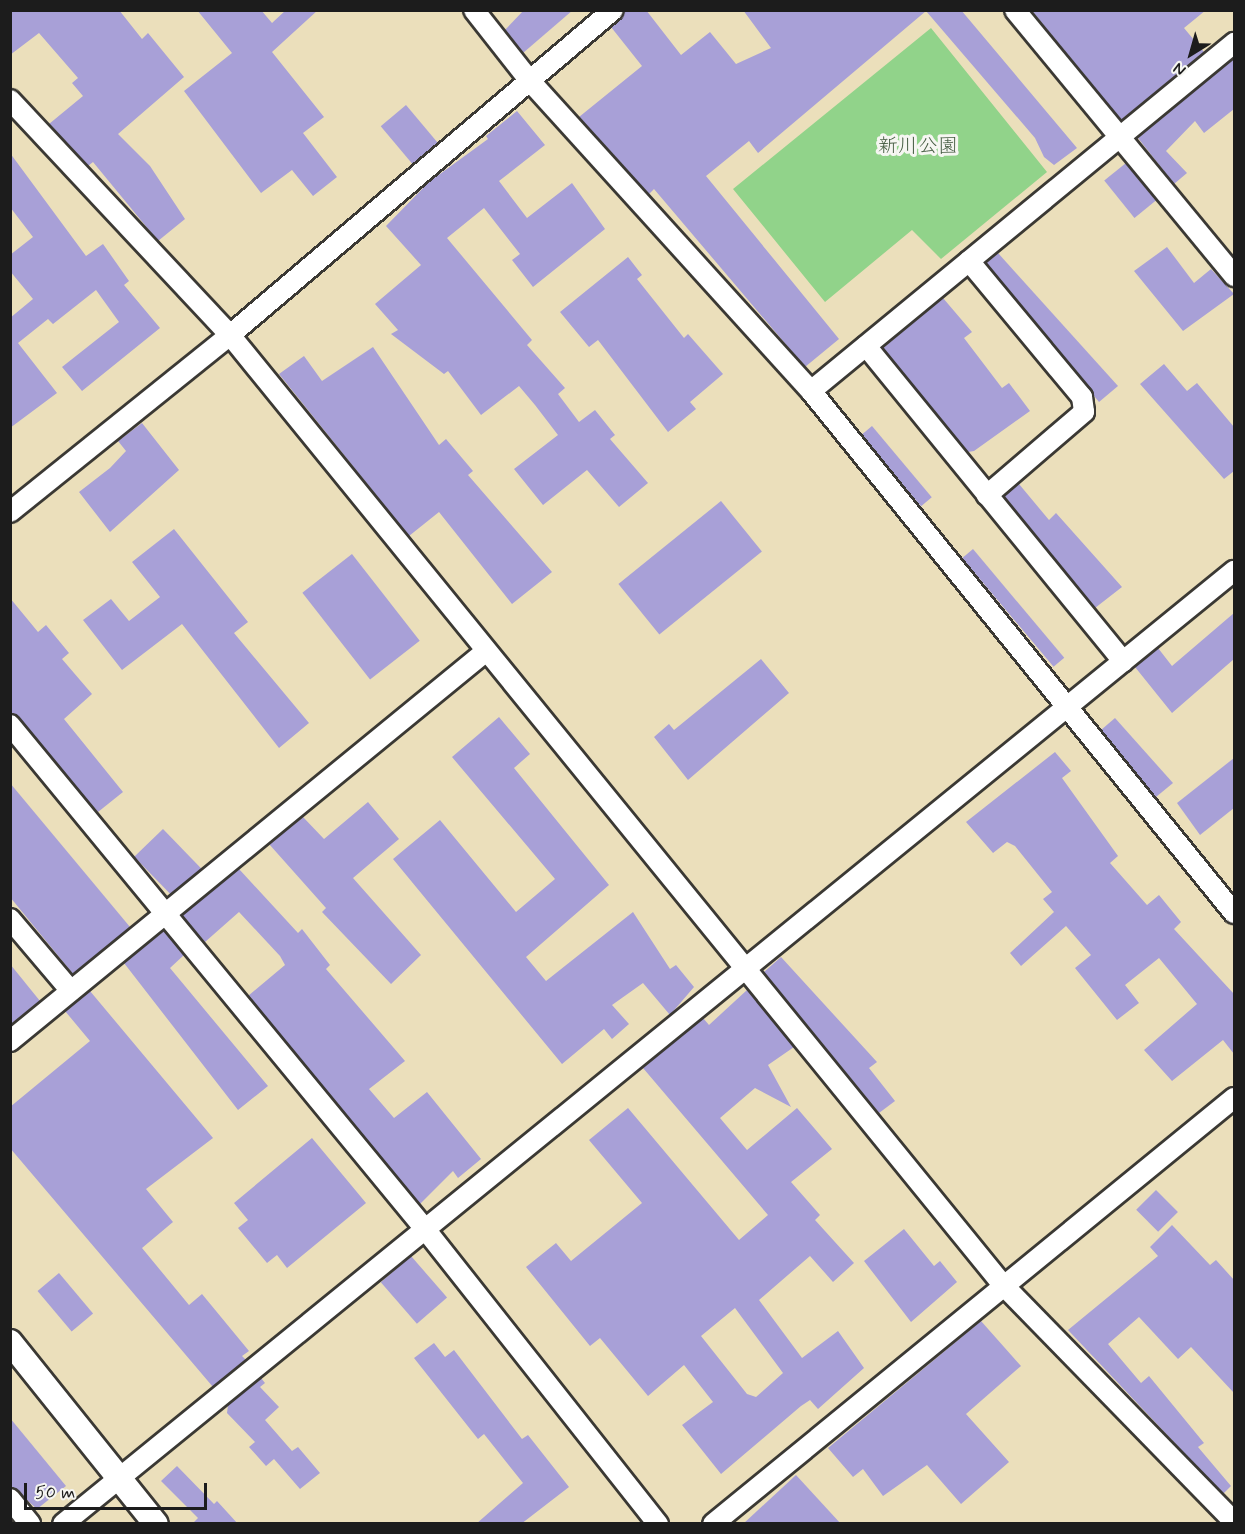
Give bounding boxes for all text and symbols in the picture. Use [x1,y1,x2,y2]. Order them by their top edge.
north arrow [1161,24,1221,84]
text: N [1169,57,1190,80]
park label: 新川公園 [878,134,958,158]
scale bar [27,1471,210,1509]
text: 50 m [35,1481,75,1505]

